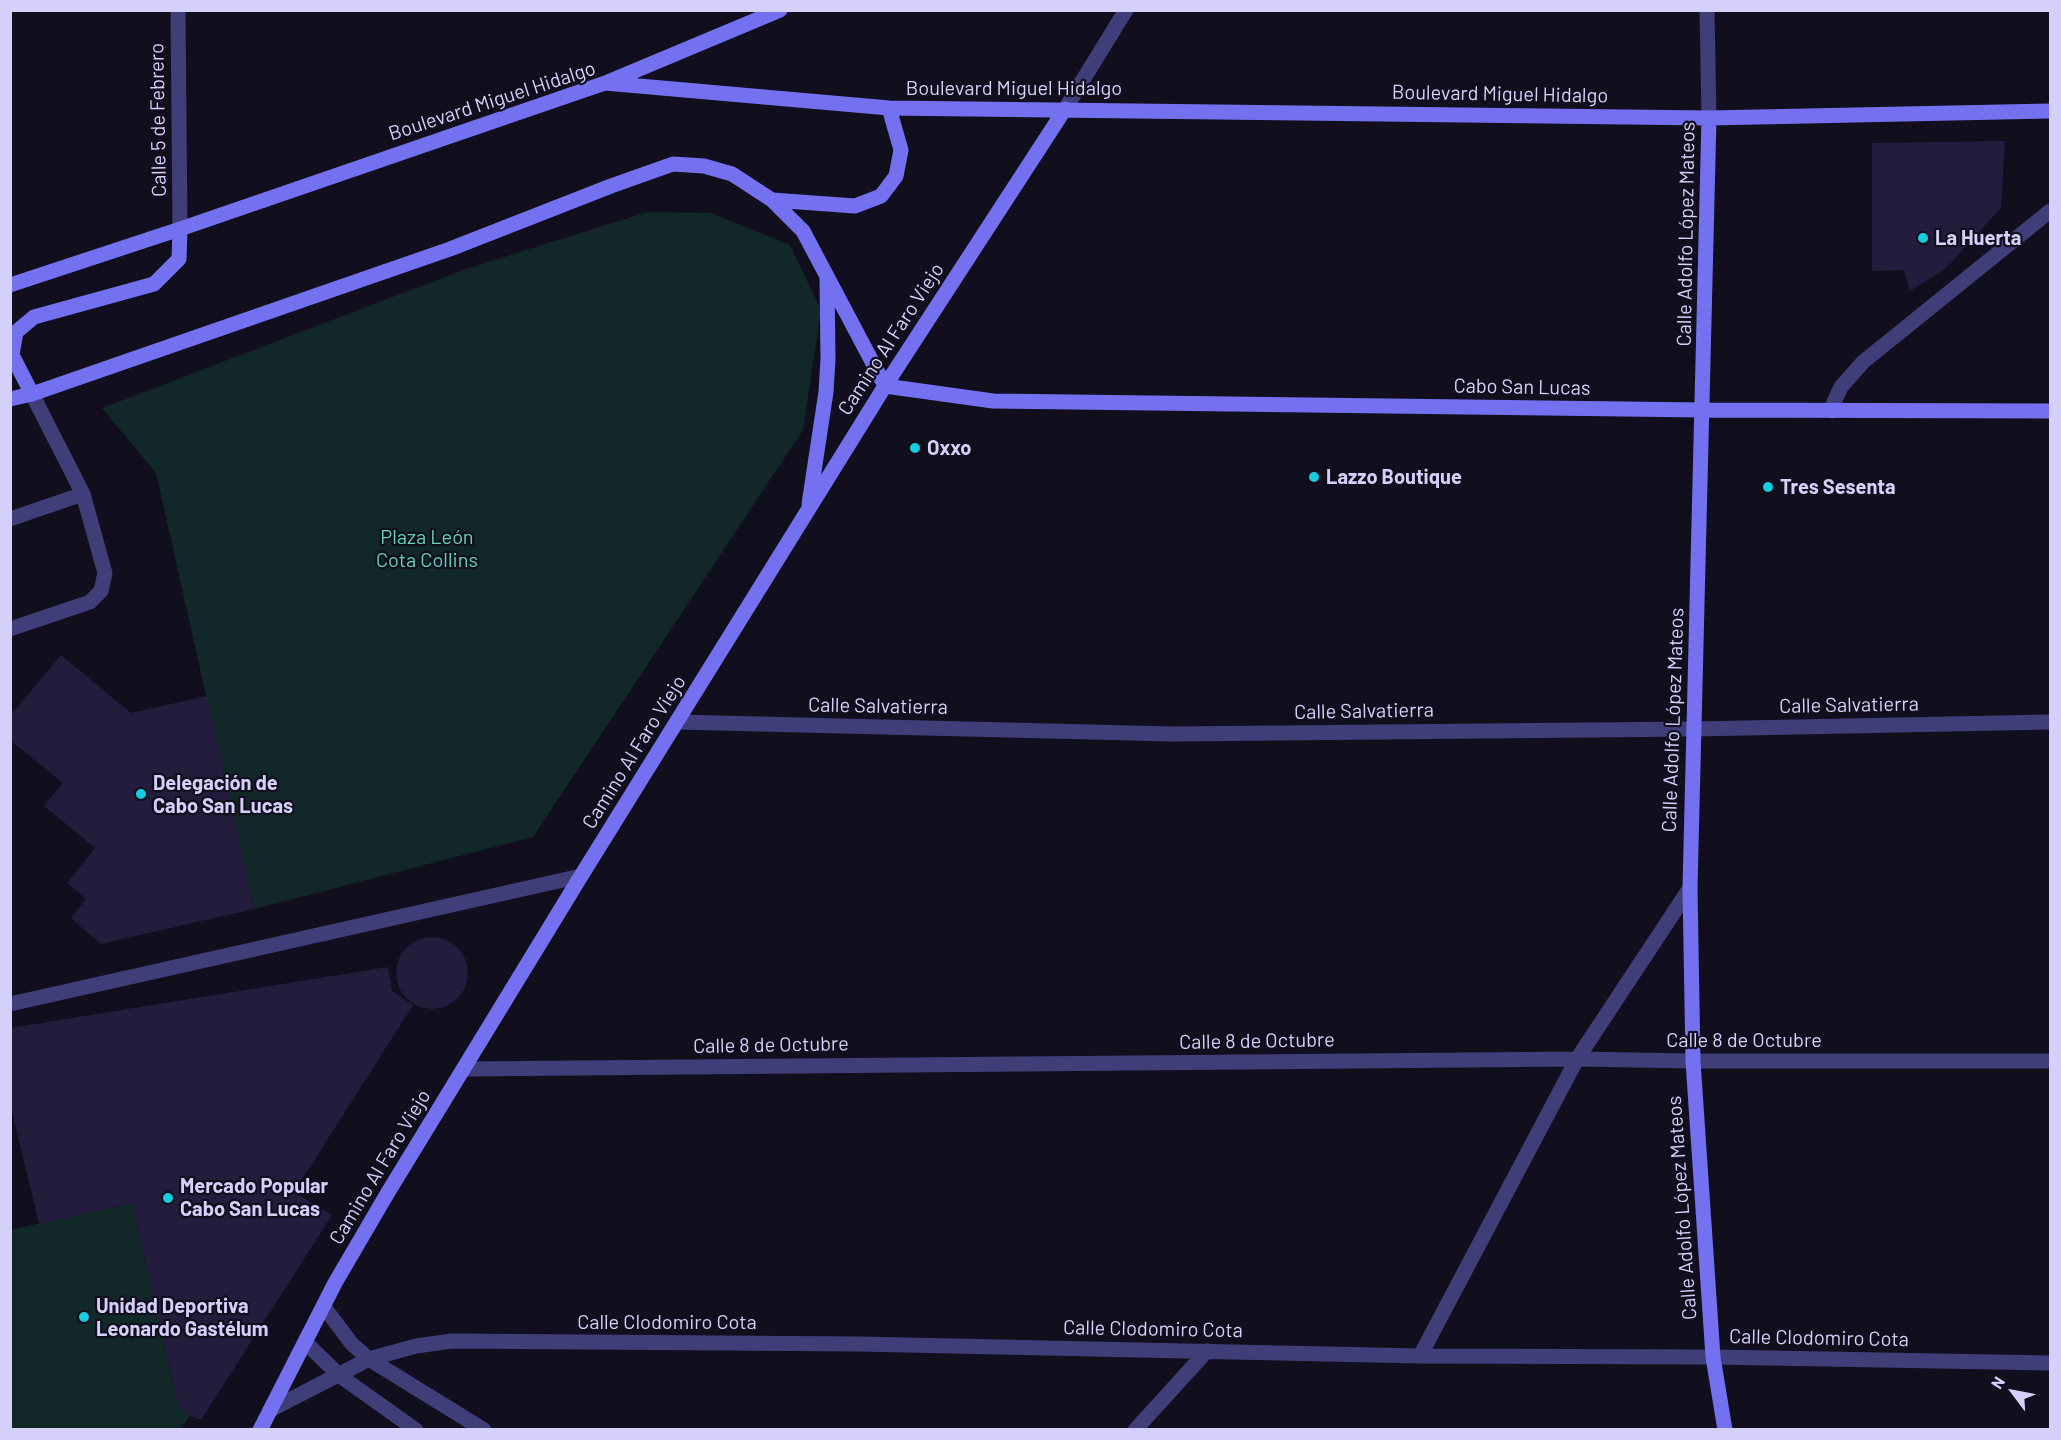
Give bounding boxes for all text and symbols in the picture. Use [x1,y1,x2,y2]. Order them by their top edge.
street label: Calle 5 de Febrero [145,43,171,197]
street label: Boulevard Miguel Hidalgo [385,56,599,146]
street label: Boulevard Miguel Hidalgo [906,76,1122,100]
street label: Boulevard Miguel Hidalgo [1392,80,1608,108]
street label: Calle Adolfo López Mateos [1672,122,1700,346]
place label: La Huerta [1935,226,2021,250]
marker: La Huerta [1916,231,1930,245]
street label: Camino Al Faro Viejo [833,258,949,420]
street label: Cabo San Lucas [1453,374,1591,400]
place label: Oxxo [927,436,971,460]
marker: Oxxo [908,441,922,455]
place label: Lazzo Boutique [1326,465,1462,489]
marker: Lazzo Boutique [1307,470,1321,484]
place label: Tres Sesenta [1780,475,1896,499]
marker: Tres Sesenta [1761,480,1775,494]
park label: Plaza León Cota Collins [376,525,478,572]
street label: Calle Adolfo López Mateos [1657,607,1689,833]
street label: Camino Al Faro Viejo [577,671,691,833]
street label: Calle Salvatierra [1779,692,1919,718]
street label: Calle Salvatierra [808,693,948,719]
street label: Calle Salvatierra [1294,698,1434,724]
place label: Delegación de Cabo San Lucas [153,771,293,818]
marker: Delegación de Cabo San Lucas [134,787,148,801]
street label: Calle 8 de Octubre [1179,1028,1335,1054]
street label: Calle 8 de Octubre [1666,1028,1822,1052]
street label: Calle 8 de Octubre [693,1032,849,1058]
street label: Camino Al Faro Viejo [324,1085,436,1249]
street label: Calle Adolfo López Mateos [1662,1095,1702,1321]
place label: Mercado Popular Cabo San Lucas [180,1174,328,1221]
marker: Mercado Popular Cabo San Lucas [161,1191,175,1205]
place label: Unidad Deportiva Leonardo Gastélum [96,1294,268,1341]
marker: Unidad Deportiva Leonardo Gastélum [77,1310,91,1324]
street label: Calle Clodomiro Cota [577,1310,757,1334]
street label: Calle Clodomiro Cota [1063,1315,1243,1343]
street label: Calle Clodomiro Cota [1729,1324,1909,1352]
north arrow [1983,1362,2043,1422]
text: N [1986,1373,2008,1392]

